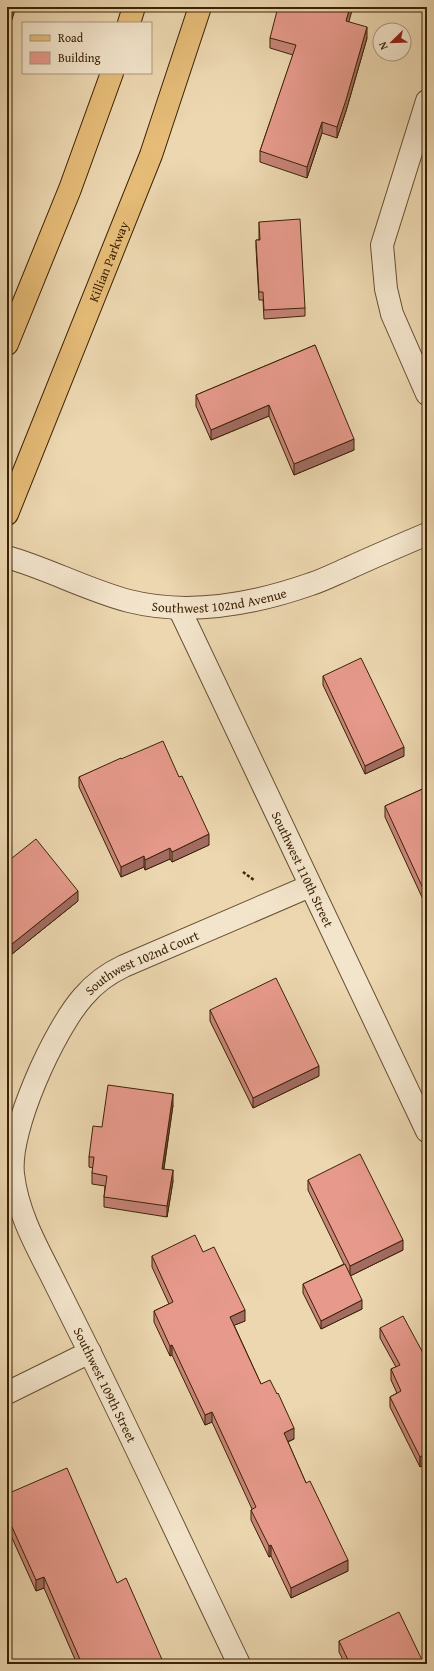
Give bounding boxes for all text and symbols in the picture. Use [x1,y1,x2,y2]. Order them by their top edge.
legend [22,22,152,74]
north arrow [372,22,412,62]
text: Road [58,29,84,46]
text: N [374,39,392,52]
text: Building [58,49,101,66]
street label: Killian Parkway [84,218,133,305]
street label: Southwest 102nd Avenue [151,583,289,617]
street label: Southwest 110th Street [267,808,339,931]
street label: Southwest 102nd Court [80,925,202,999]
street label: Southwest 109th Street [69,1324,141,1446]

